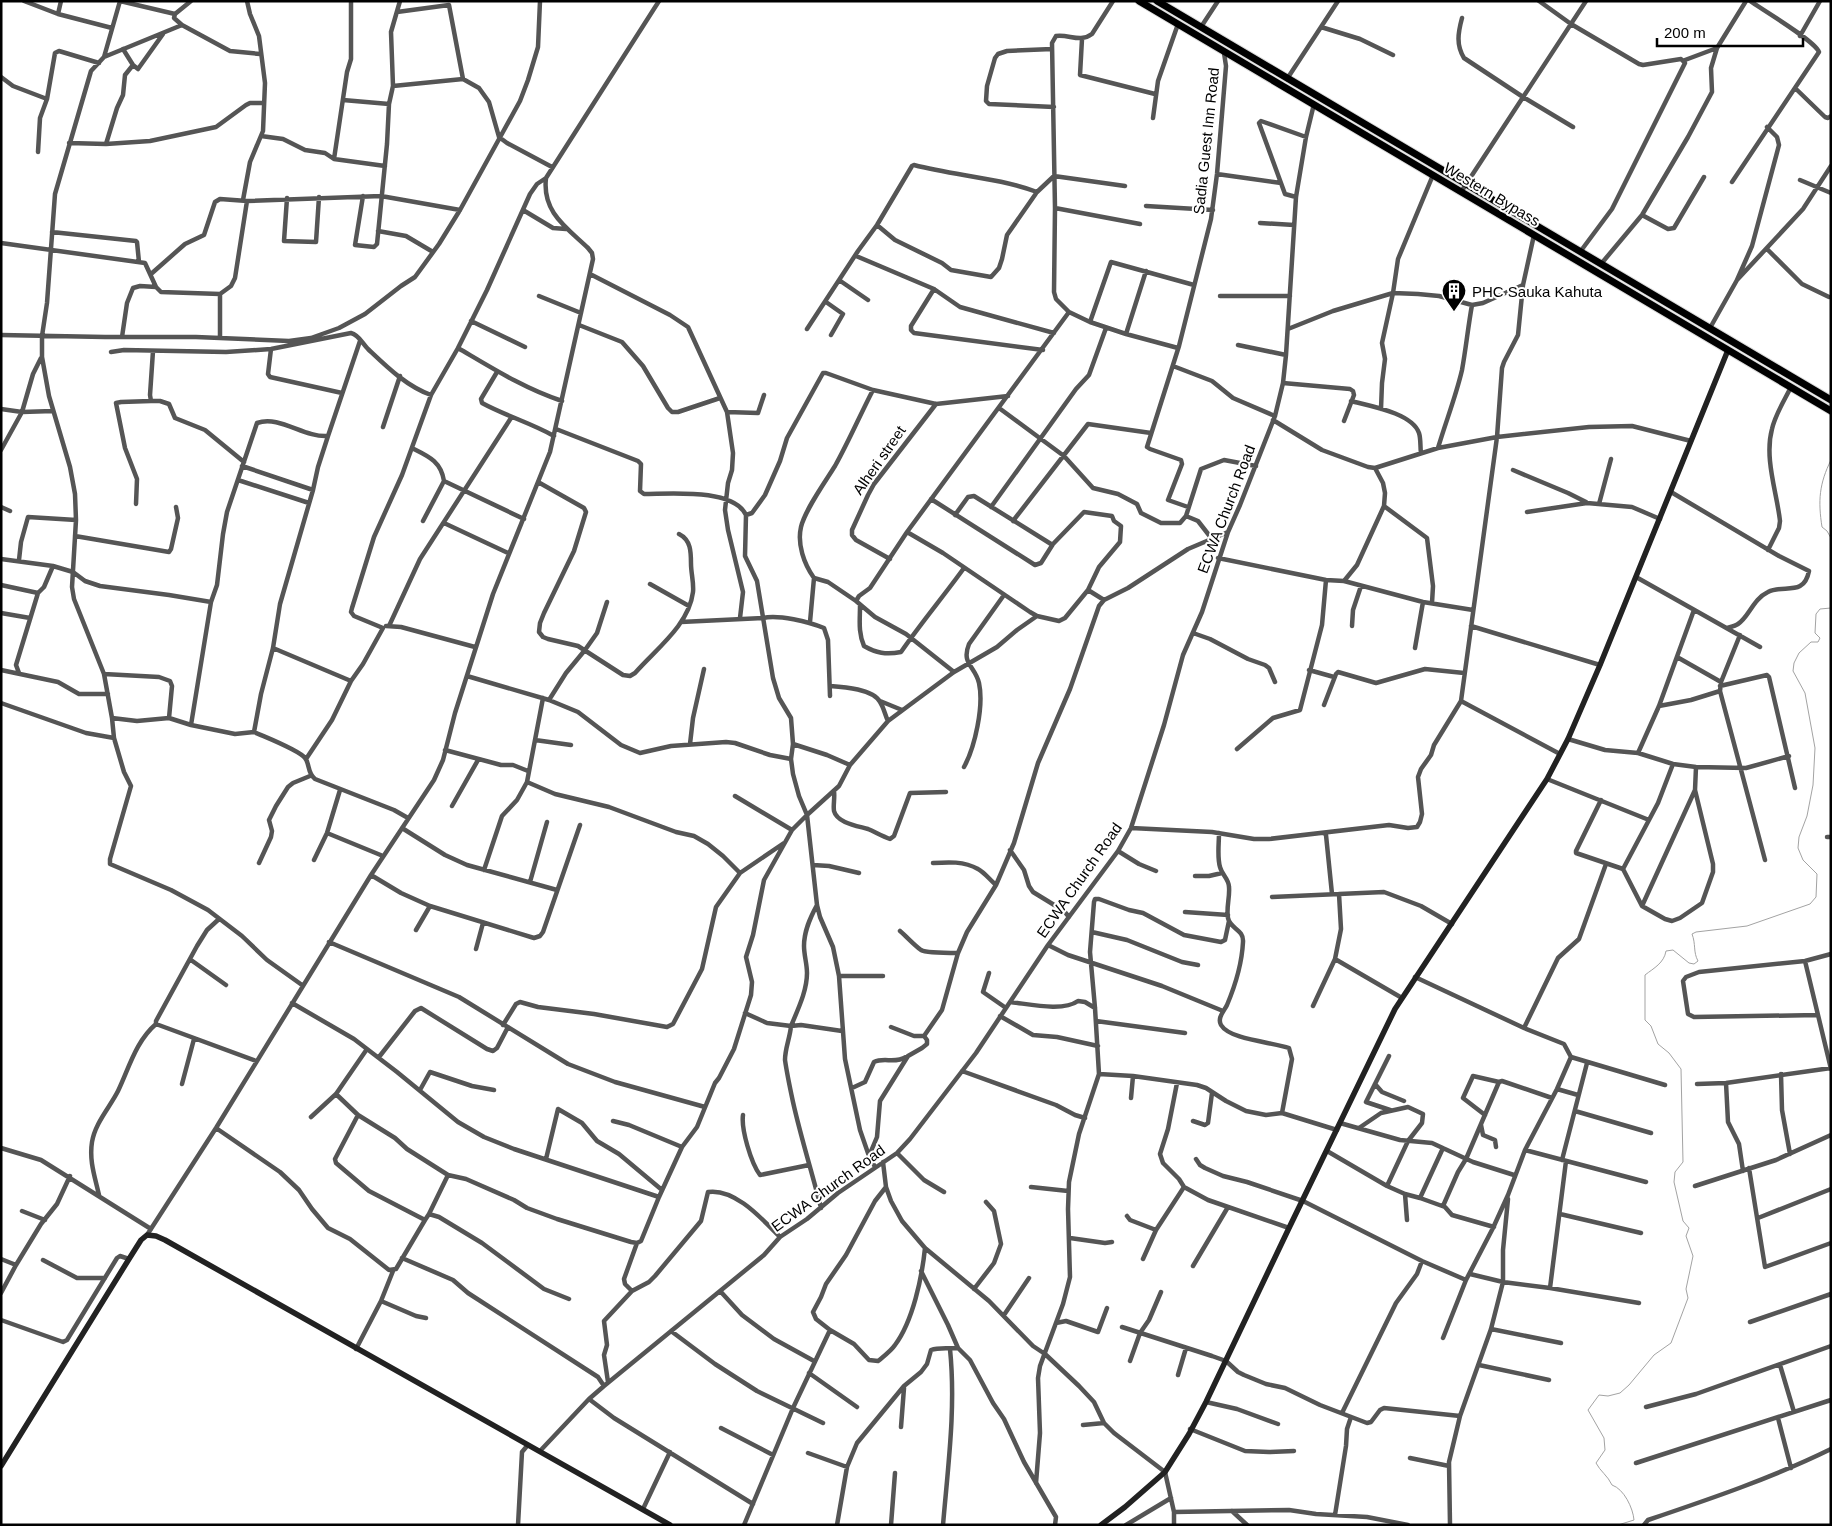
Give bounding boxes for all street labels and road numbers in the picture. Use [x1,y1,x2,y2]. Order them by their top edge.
street label: Sadia Guest Inn Road [1190,67,1222,215]
street label: Western Bypass [1441,159,1543,229]
street label: Alheri street [849,422,909,498]
street label: ECWA Church Road [1194,442,1258,576]
street label: ECWA Church Road [1033,819,1125,941]
street label: ECWA Church Road [768,1141,888,1235]

